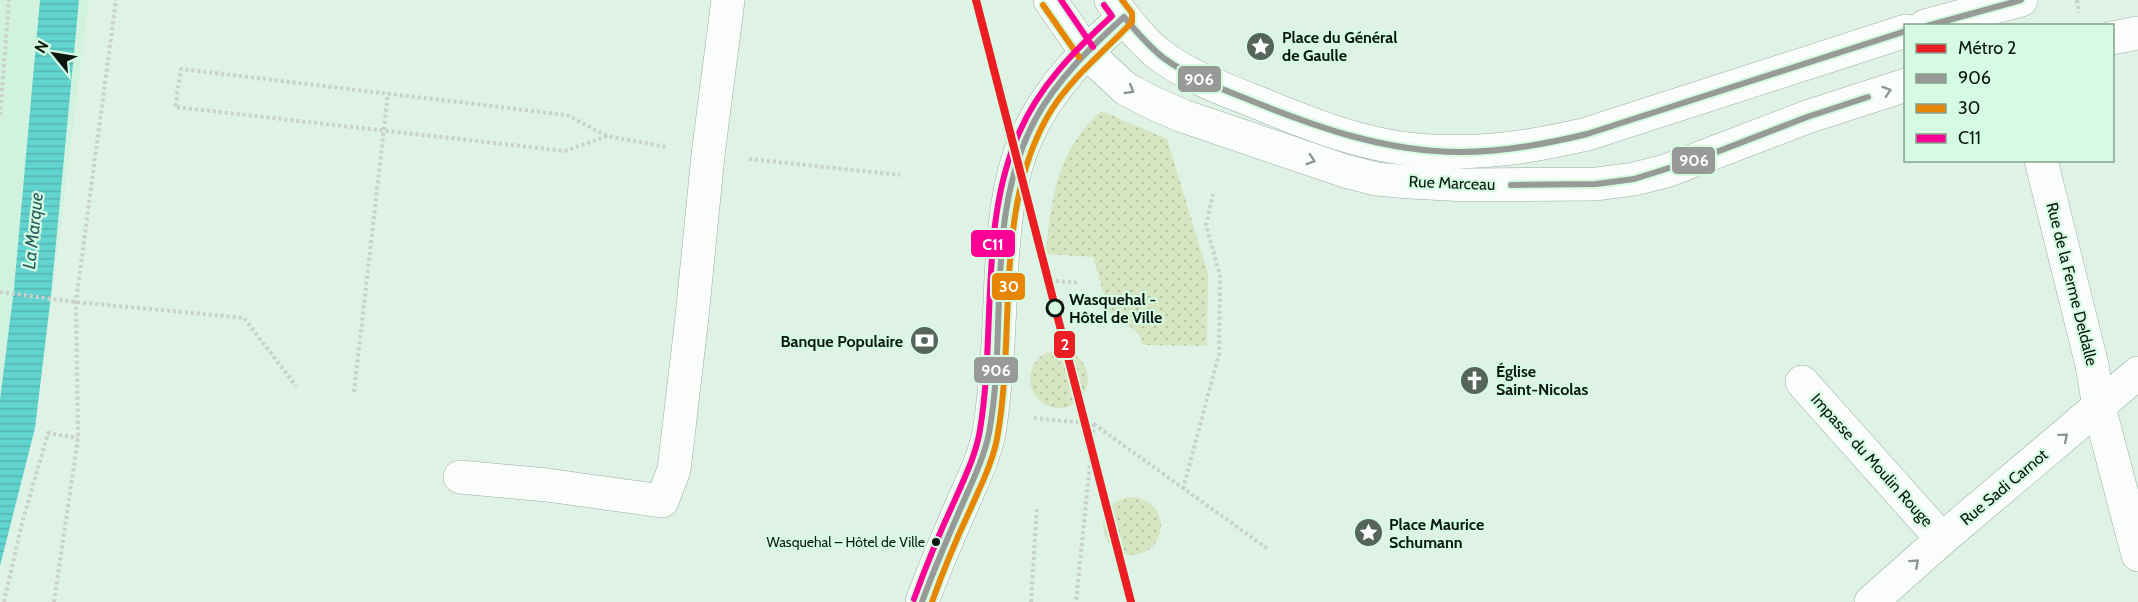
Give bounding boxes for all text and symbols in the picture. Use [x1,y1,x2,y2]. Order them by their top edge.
north arrow [24,24,84,84]
legend [1904,24,2114,162]
place label: Place du Général de Gaulle [1282,28,1397,65]
place icon: Place du Général de Gaulle [1245,30,1277,62]
text: N [30,37,52,56]
text: Métro 2 [1958,37,2017,59]
line badge: 906 [1177,65,1222,93]
text: 906 [1958,67,1991,89]
text: 906 [1184,70,1214,89]
one-way arrow [1124,82,1134,94]
one-way arrow [1881,85,1892,98]
text: 30 [1958,97,1980,119]
text: C11 [1958,127,1981,149]
line badge: 906 [1671,146,1716,175]
text: 906 [1679,151,1709,170]
one-way arrow [1305,153,1316,165]
street label: Rue Marceau [1408,172,1496,194]
water label: La Marque [18,192,48,270]
street label: Rue de la Ferme Deldalle [2042,200,2102,368]
line badge: C11 [970,229,1016,258]
text: C11 [982,235,1004,254]
line badge: 30 [991,272,1026,301]
text: 30 [999,277,1019,296]
place label: Wasquehal - Hôtel de Ville [1069,290,1162,327]
marker: Wasquehal - Hôtel de Ville [1046,299,1064,317]
bank icon: Banque Populaire [908,325,940,357]
line badge: 2 [1053,330,1076,359]
place label: Banque Populaire [781,332,903,351]
text: 2 [1061,335,1069,354]
line badge: 906 [973,356,1019,384]
text: 906 [981,361,1011,380]
place label: Église Saint-Nicolas [1496,362,1589,399]
church icon: Église Saint-Nicolas [1459,364,1491,396]
street label: Impasse du Moulin Rouge [1807,389,1937,531]
one-way arrow [2057,433,2068,444]
street label: Rue Sadi Carnot [1956,445,2052,529]
place label: Place Maurice Schumann [1389,515,1484,552]
place icon: Place Maurice Schumann [1352,517,1384,549]
place label: Wasquehal – Hôtel de Ville [766,533,925,551]
marker: Wasquehal – Hôtel de Ville [930,536,942,548]
one-way arrow [1908,559,1919,570]

